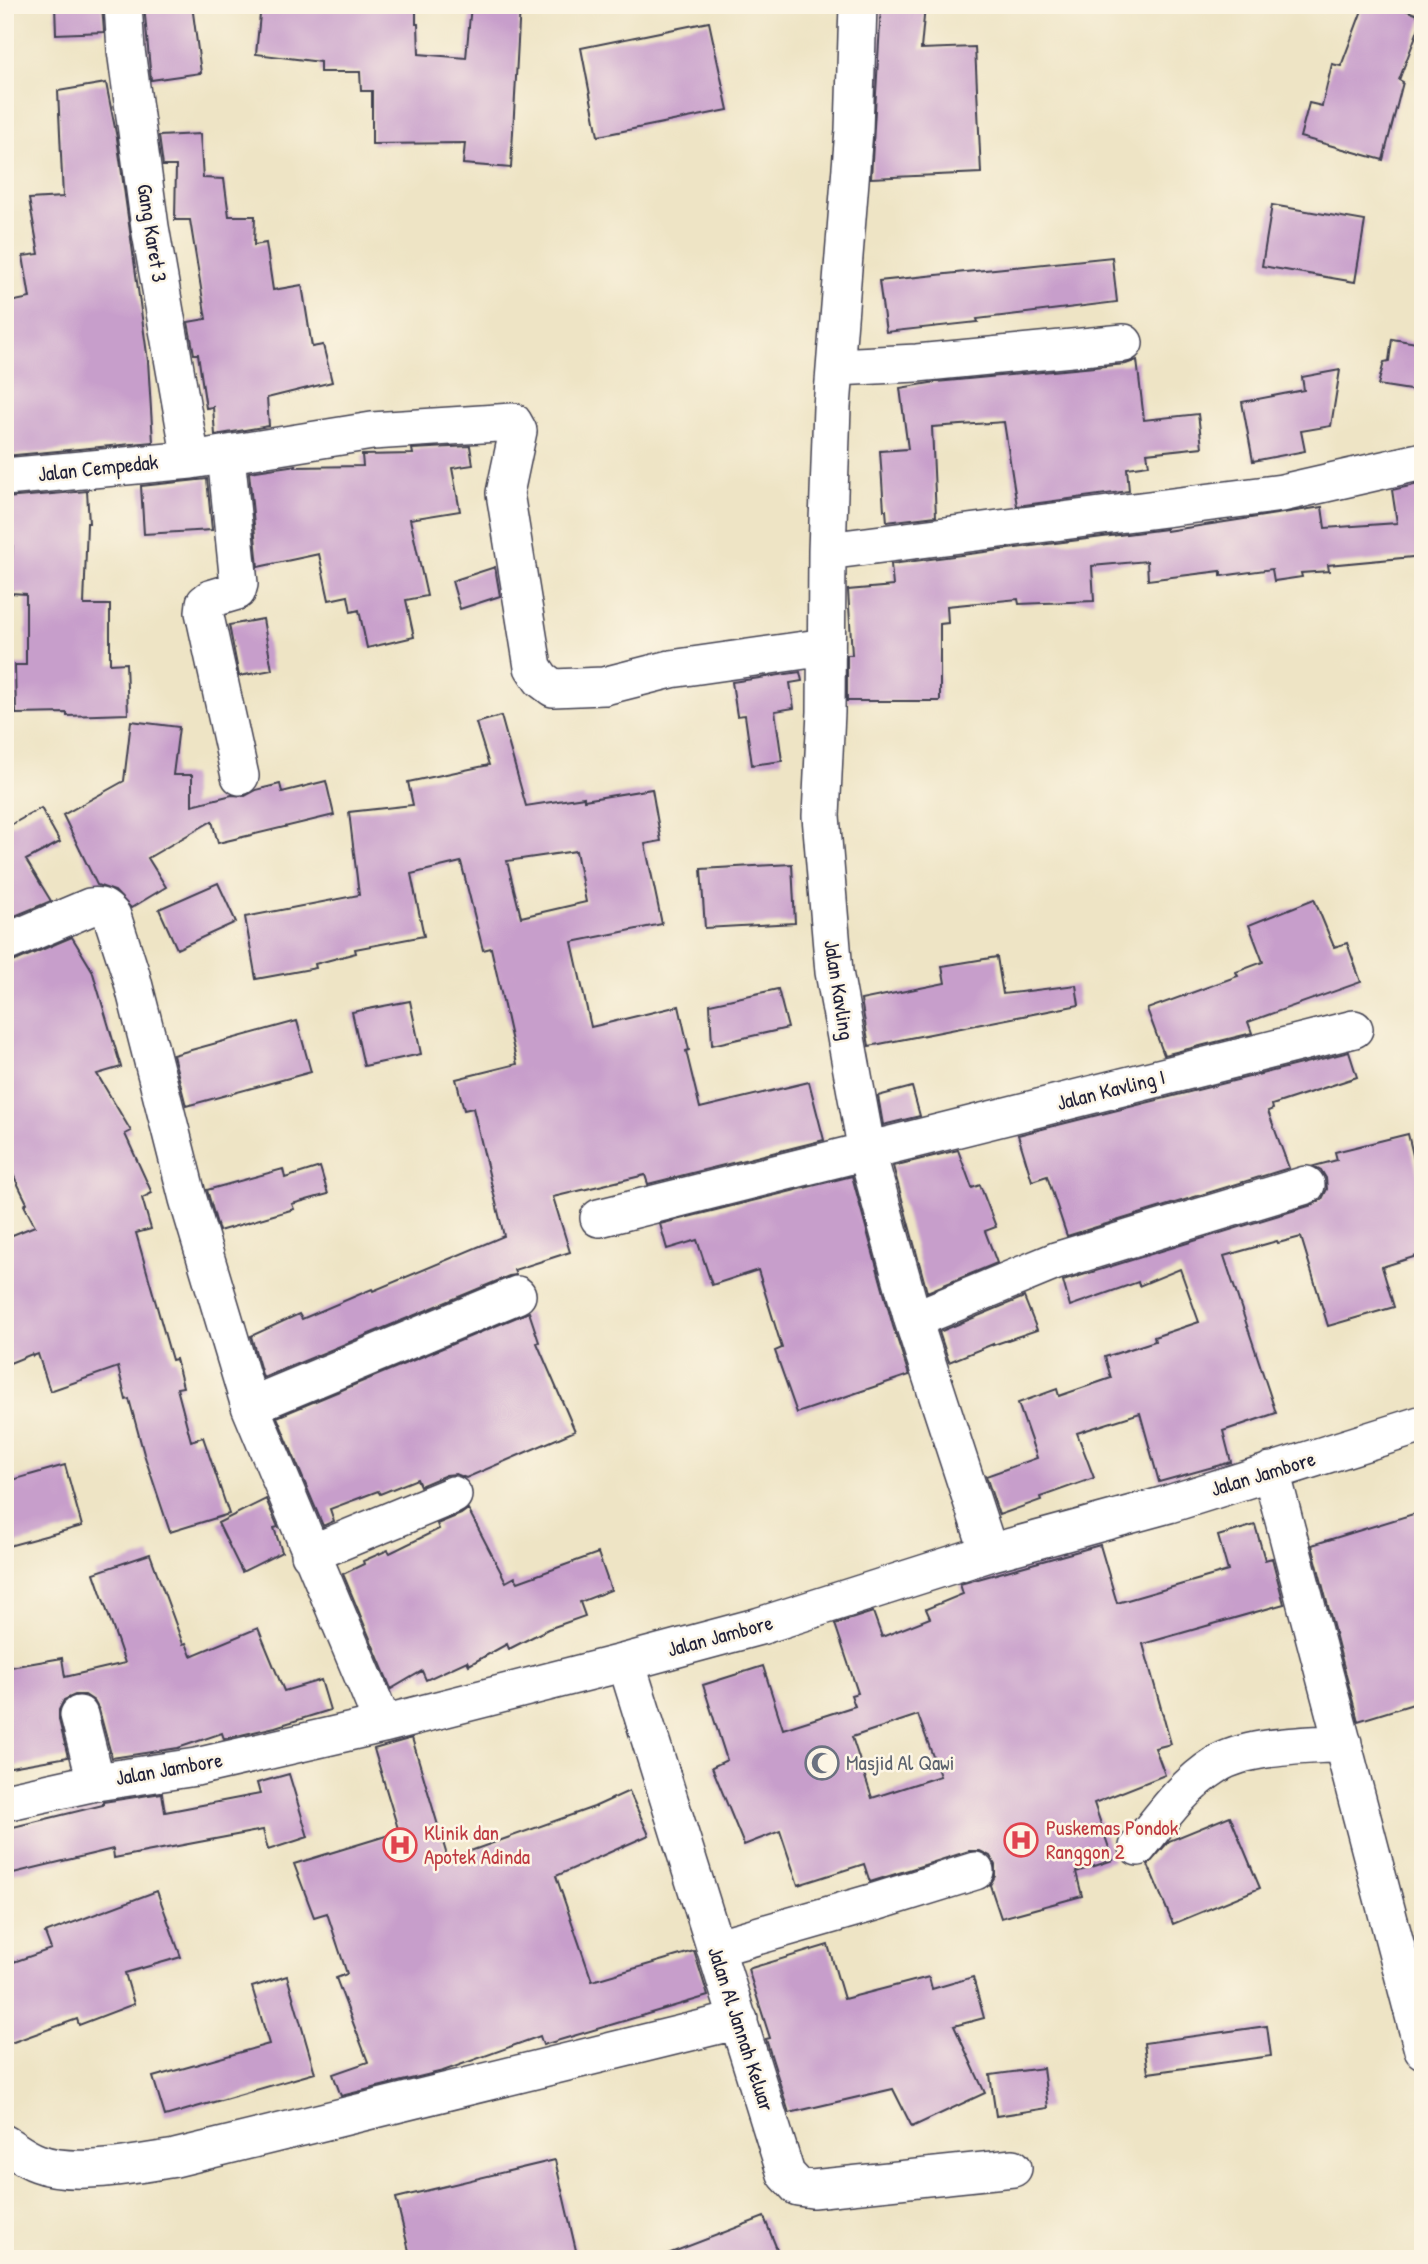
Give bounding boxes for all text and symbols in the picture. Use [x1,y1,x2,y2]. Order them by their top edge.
street label: Gang Karet 3 [130,182,175,284]
street label: Jalan Cempedak [36,447,160,488]
street label: Jalan Kavling [817,938,862,1042]
street label: Jalan Kavling I [1054,1062,1168,1117]
street label: Jalan Jambore [1207,1444,1319,1503]
street label: Jalan Jambore [664,1608,776,1663]
mosque icon: Masjid Al Qawi [803,1744,841,1782]
street label: Jalan Jambore [113,1745,225,1792]
place label: Masjid Al Qawi [846,1748,955,1777]
place label: Puskemas Pondok Ranggon 2 [1046,1813,1179,1866]
place label: Klinik dan Apotek Adinda [424,1818,530,1871]
hospital icon: Puskemas Pondok Ranggon 2 [1002,1821,1040,1859]
hospital icon: Klinik dan Apotek Adinda [381,1826,419,1864]
street label: Jalan Al Jannah Keluar [701,1943,782,2115]

